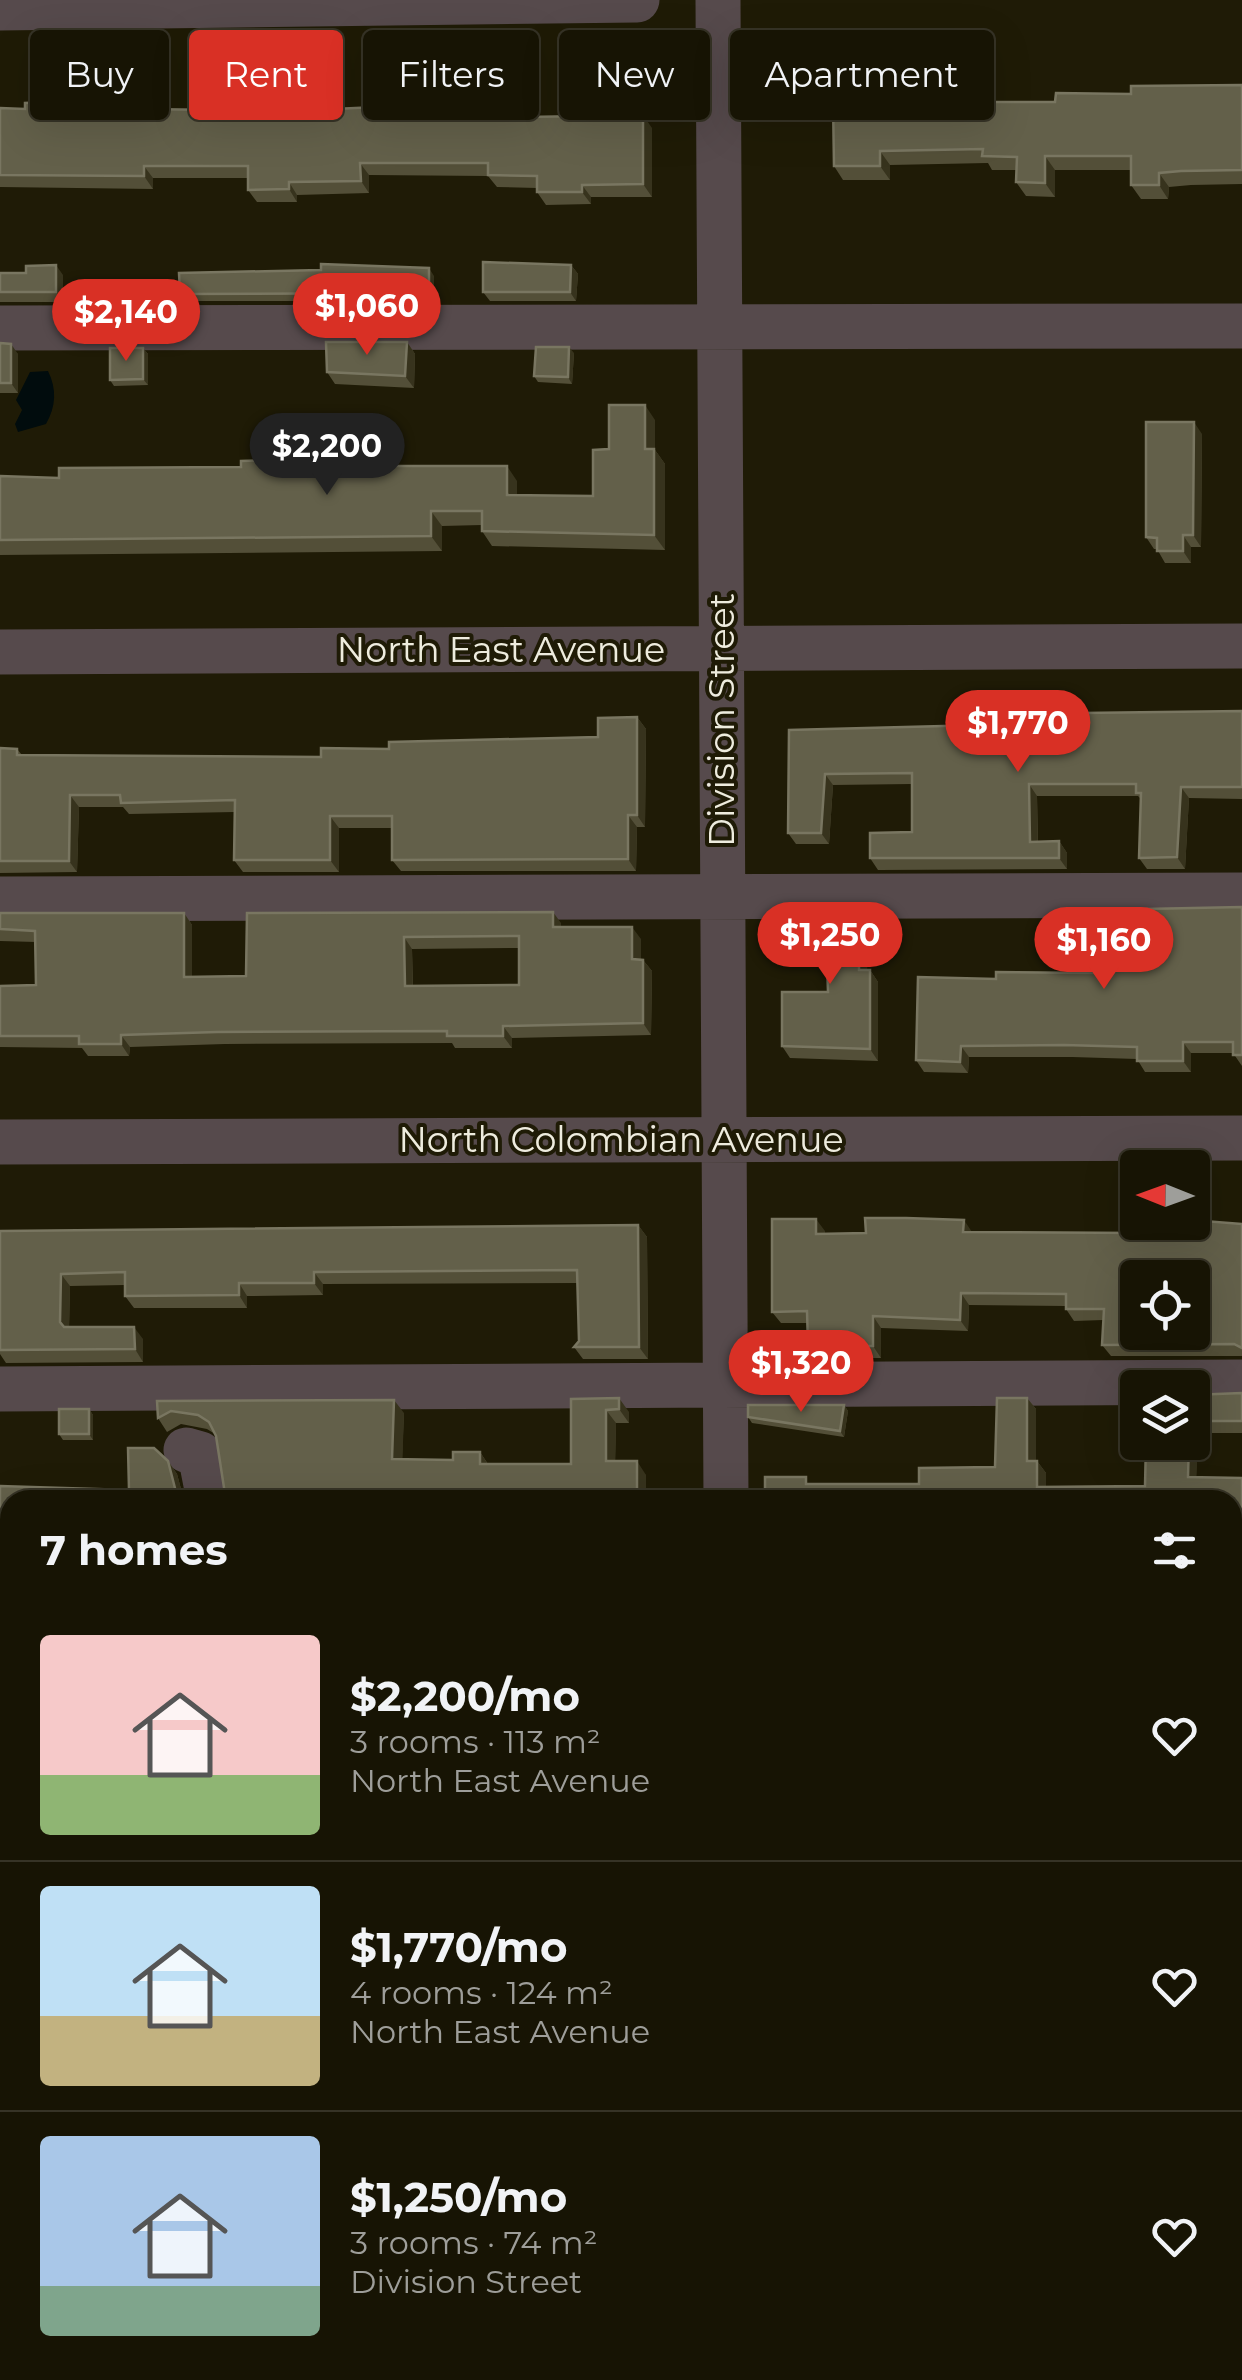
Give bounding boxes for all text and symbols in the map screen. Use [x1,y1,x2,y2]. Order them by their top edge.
chip: Buy [30,30,169,120]
chip: Rent [189,30,343,120]
chip: Filters [363,30,539,120]
chip: New [559,30,710,120]
chip: Apartment [730,30,994,120]
pin: $1,060 [286,273,448,358]
pin: $2,140 [45,279,207,364]
text: $1,060 [315,286,419,325]
text: $2,140 [74,292,178,331]
pin: $2,200 [246,413,408,498]
text: $2,200 [272,426,382,465]
street label: Division Street [700,593,743,847]
street label: North East Avenue [337,628,665,671]
pin: $1,770 [937,690,1099,775]
text: $1,770 [967,703,1069,742]
pin: $1,250 [749,902,911,987]
pin: $1,160 [1023,907,1185,992]
text: $1,250 [780,915,881,954]
text: $1,160 [1056,920,1152,959]
street label: North Colombian Avenue [398,1118,844,1161]
north arrow [1120,1150,1210,1240]
map controls [1120,1150,1210,1460]
button: locate [1120,1260,1210,1350]
pin: $1,320 [720,1330,882,1415]
text: $1,320 [751,1343,851,1382]
button: layers [1120,1370,1210,1460]
icon: filters [1147,1523,1202,1578]
text: 7 homes [40,1524,228,1576]
text: $2,200/mo [350,1670,580,1722]
icon: home [120,1675,240,1795]
icon: heart [1147,1708,1202,1763]
text: 3 rooms · 113 m² [350,1722,601,1761]
text: North East Avenue [350,1761,650,1800]
text: $1,770/mo [350,1921,568,1973]
icon: home [120,1926,240,2046]
icon: heart [1147,1959,1202,2014]
text: 4 rooms · 124 m² [350,1973,613,2012]
text: North East Avenue [350,2012,650,2051]
text: $1,250/mo [350,2171,567,2223]
icon: home [120,2176,240,2296]
icon: heart [1147,2209,1202,2264]
text: 3 rooms · 74 m² [350,2223,597,2262]
text: Division Street [350,2262,582,2301]

